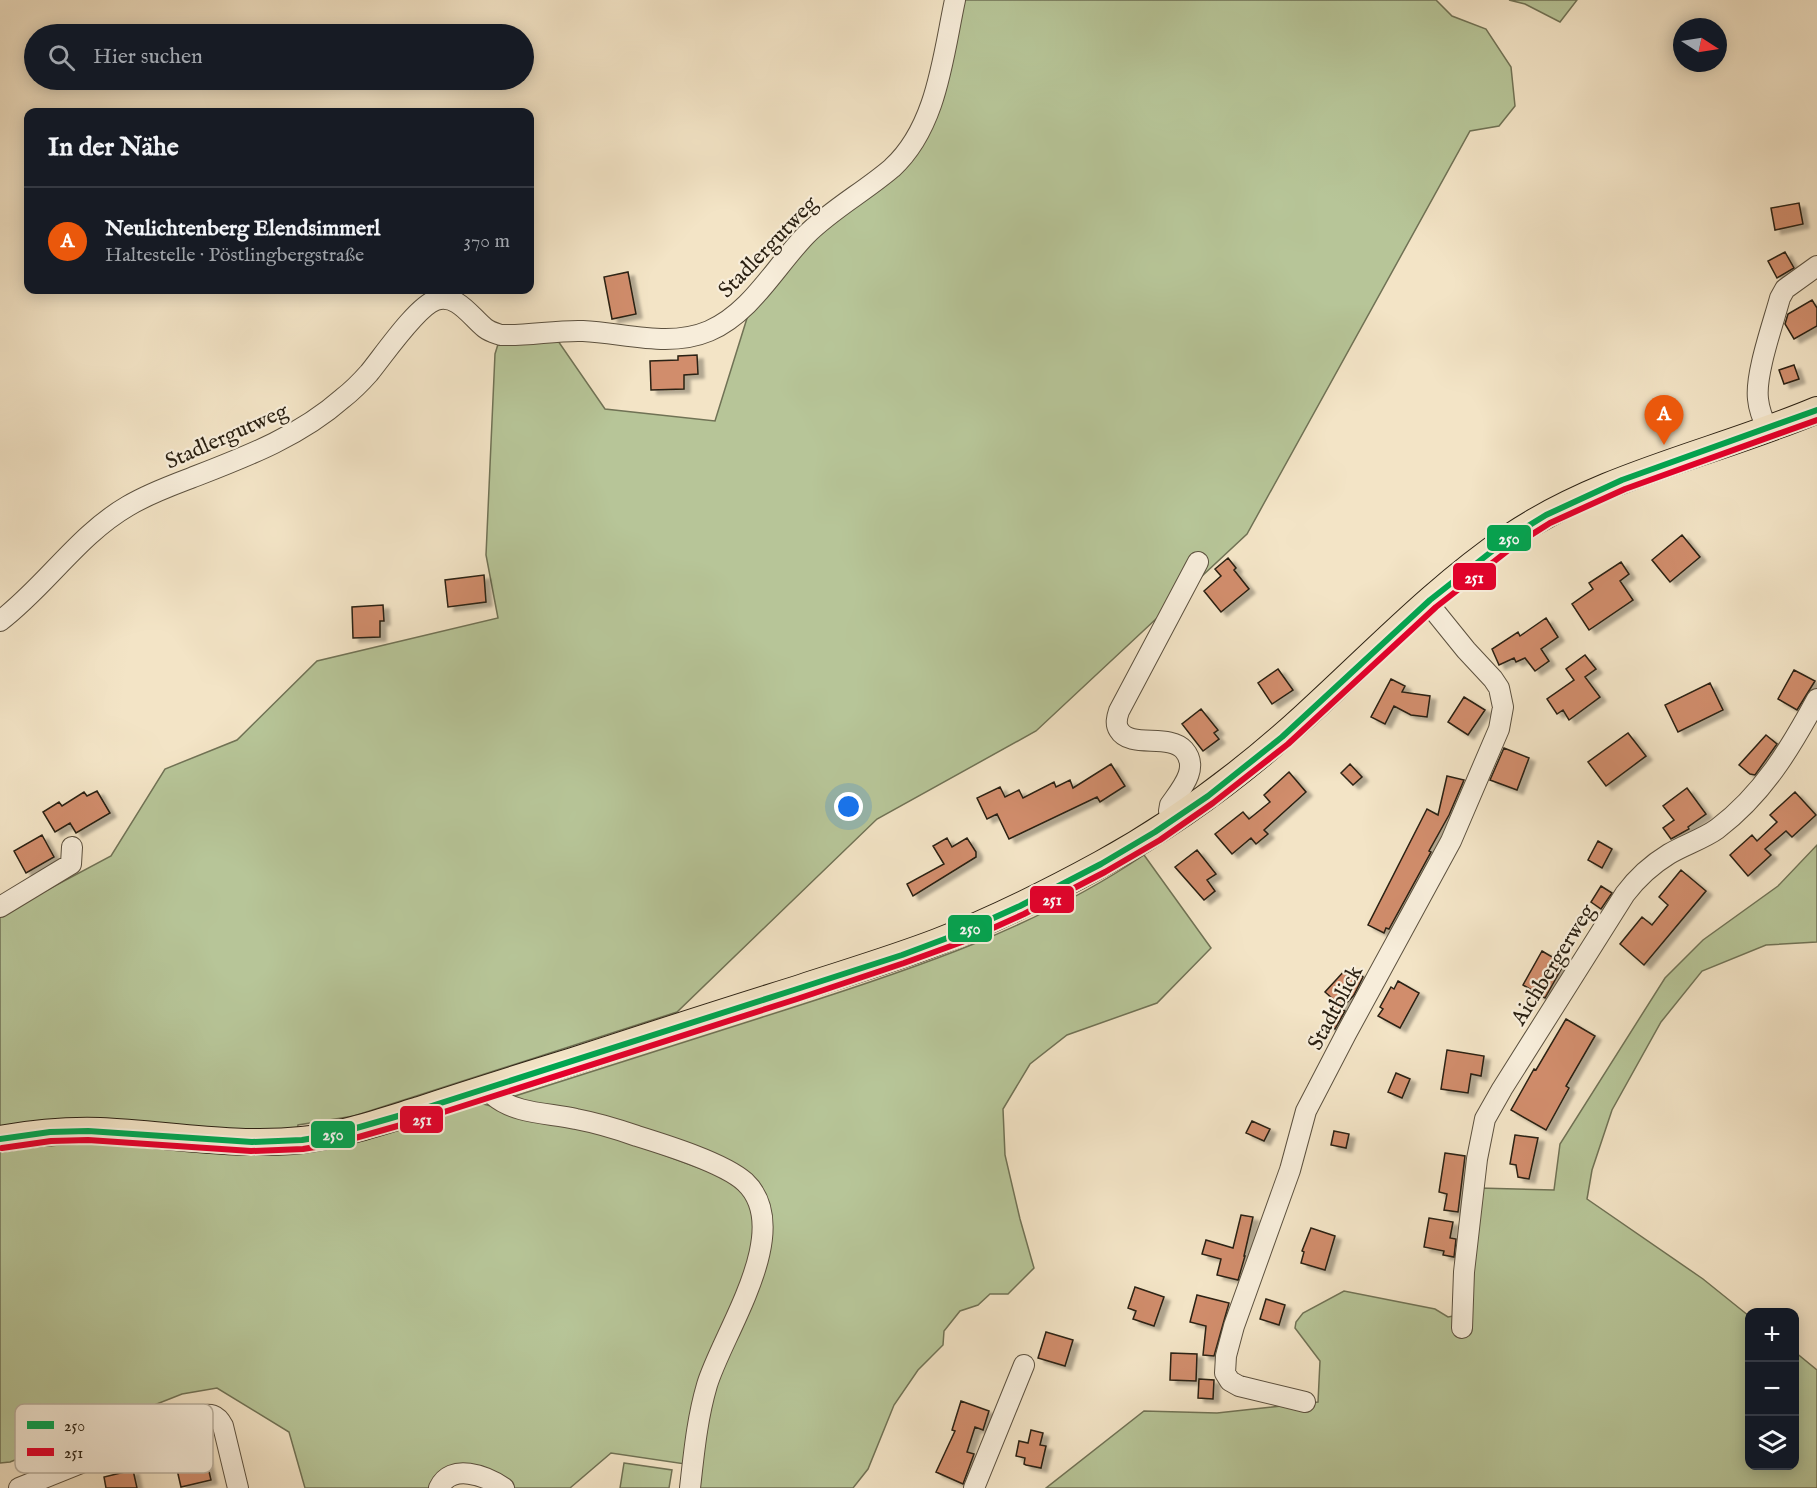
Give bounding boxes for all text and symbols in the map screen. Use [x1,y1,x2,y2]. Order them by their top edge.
north arrow [1673,18,1727,72]
search box [24,24,534,90]
icon: search [45,41,78,74]
text: Hier suchen [93,43,203,71]
text: In der Nähe [48,131,179,164]
street label: Stadlergutweg [713,190,825,304]
text: Neulichtenberg Elendsimmerl [105,215,380,243]
text: A [61,229,74,254]
text: 370 m [464,229,510,254]
text: Haltestelle · Pöstlingbergstraße [105,243,364,268]
pin: A [1644,396,1684,445]
street label: Stadlergutweg [161,397,294,476]
line badge: 250 [1486,524,1532,552]
text: 250 [1498,530,1520,550]
line badge: 251 [1452,562,1497,591]
text: 251 [1464,569,1484,589]
your location [834,792,863,821]
line badge: 251 [1029,885,1075,914]
text: 251 [1042,891,1062,911]
street label: Aichbergerweg [1505,898,1603,1032]
line badge: 250 [947,914,993,943]
text: 250 [959,920,981,940]
street label: Stadtblick [1302,960,1370,1055]
line badge: 251 [399,1105,444,1134]
text: 251 [412,1111,432,1131]
line badge: 250 [310,1120,356,1149]
text: 250 [322,1126,344,1146]
map controls [1745,1308,1799,1470]
button: + [1745,1308,1799,1362]
button: − [1745,1362,1799,1416]
legend [15,1404,213,1473]
button: layers [1745,1416,1799,1470]
text: 250 [64,1417,85,1437]
text: 251 [64,1444,83,1464]

